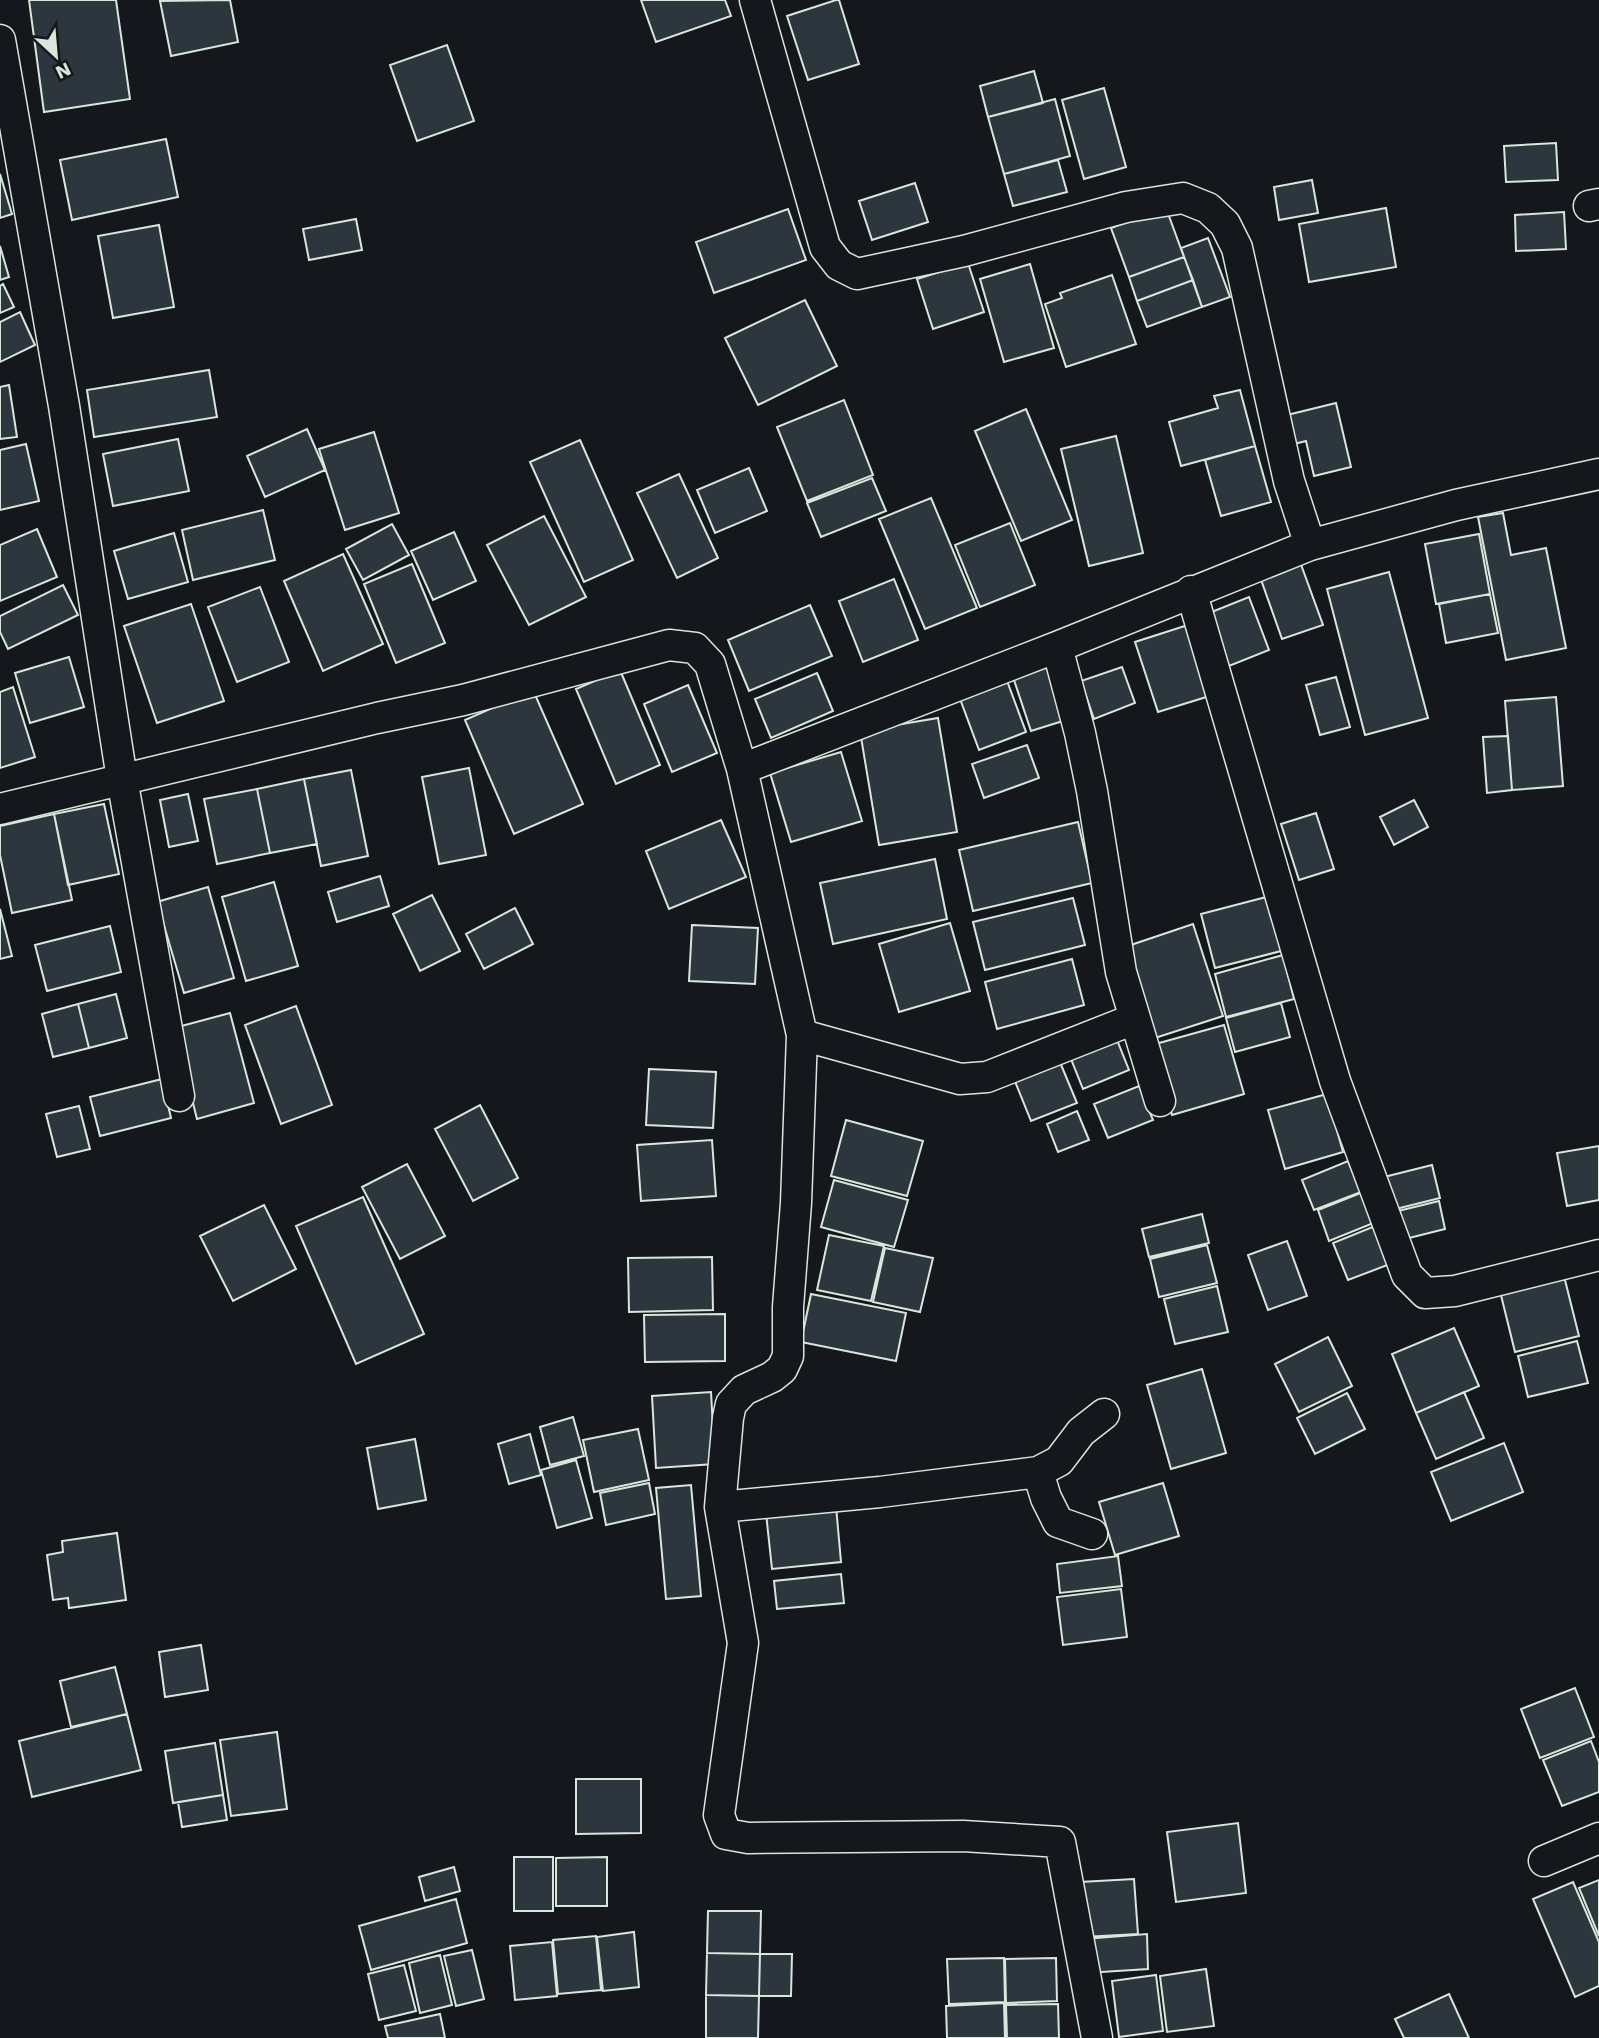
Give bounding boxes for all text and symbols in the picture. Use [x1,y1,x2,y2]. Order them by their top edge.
north arrow [21,21,91,91]
text: N [52,57,75,84]

